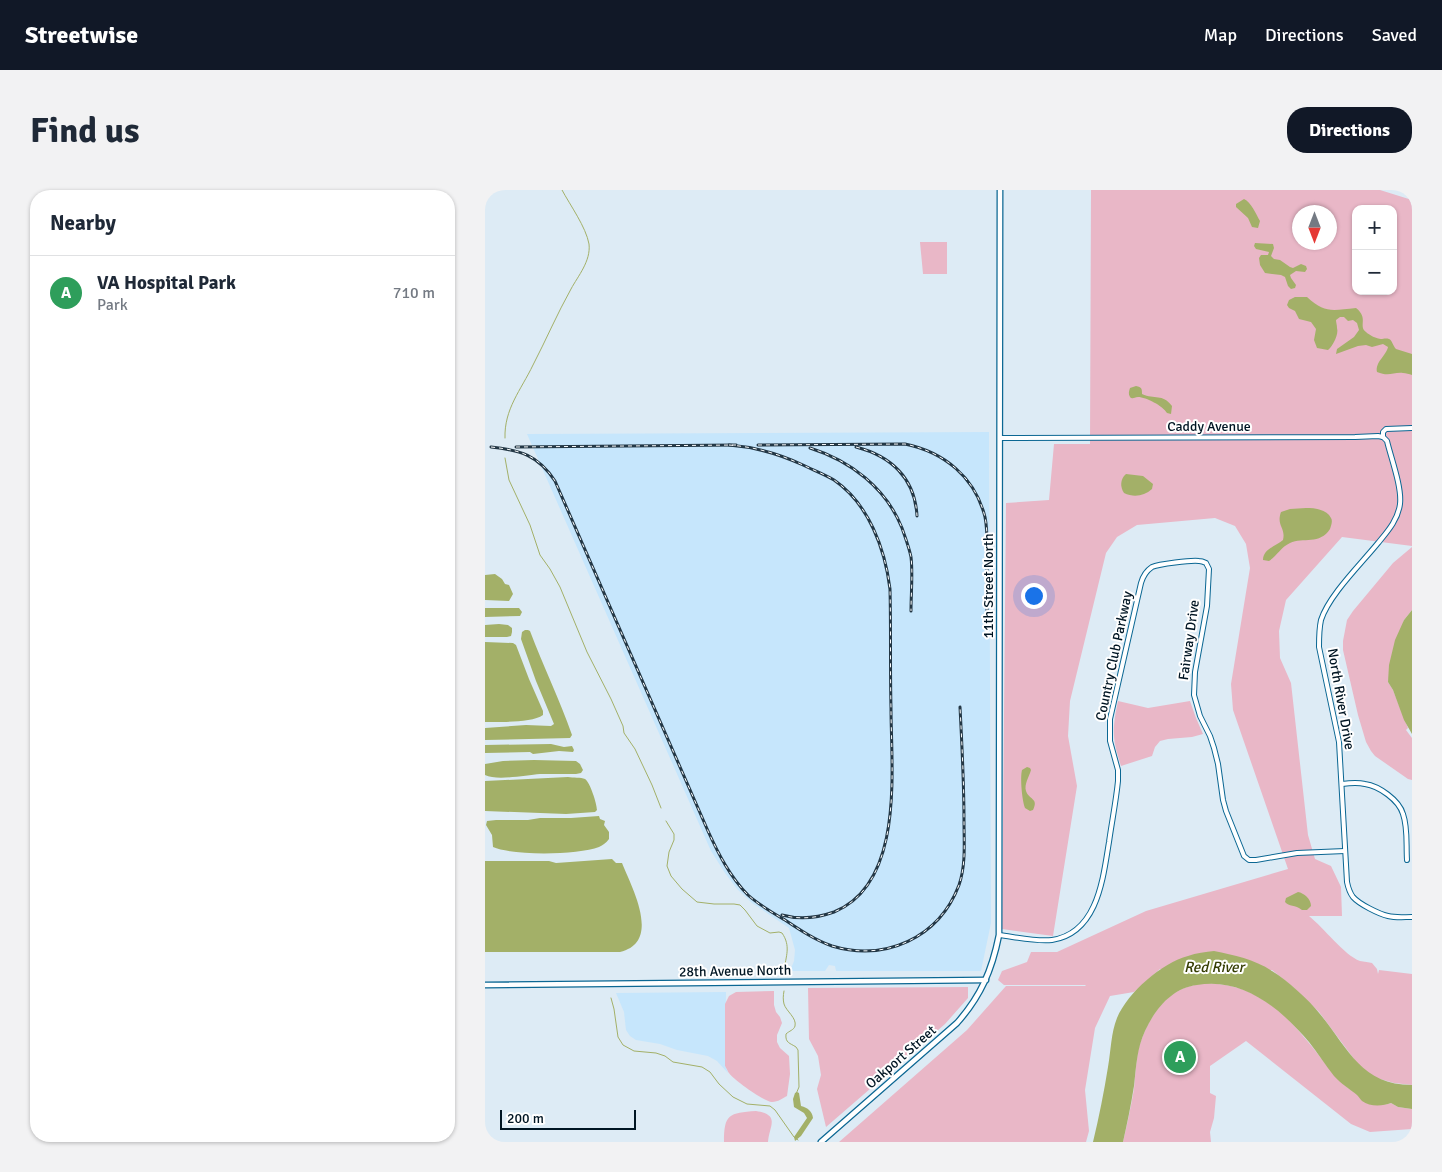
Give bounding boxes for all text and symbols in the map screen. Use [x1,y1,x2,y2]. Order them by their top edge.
text: Streetwise [25,20,138,50]
text: Map [1204,24,1237,46]
text: Directions [1265,24,1344,46]
text: Saved [1372,24,1417,46]
button: Directions [1287,107,1412,153]
text: Find us [30,109,140,152]
north arrow [1292,205,1337,250]
map controls [1352,205,1397,295]
button: + [1352,205,1397,250]
text: Nearby [50,210,116,236]
button: − [1352,250,1397,295]
text: VA Hospital Park [97,271,236,295]
text: A [61,283,71,303]
text: 710 m [393,283,435,303]
text: Park [97,295,128,315]
street label: Caddy Avenue [1167,418,1251,435]
street label: 11th Street North [980,533,997,639]
your location [1021,583,1047,609]
street label: Country Club Parkway [1092,589,1136,722]
street label: Fairway Drive [1175,599,1203,681]
street label: North River Drive [1324,647,1358,751]
water label: Red River [1184,958,1247,976]
street label: 28th Avenue North [679,962,791,980]
street label: Oakport Street [862,1022,940,1092]
pin: A [1164,1038,1196,1076]
scale bar [500,1107,636,1130]
text: 200 m [507,1110,544,1127]

